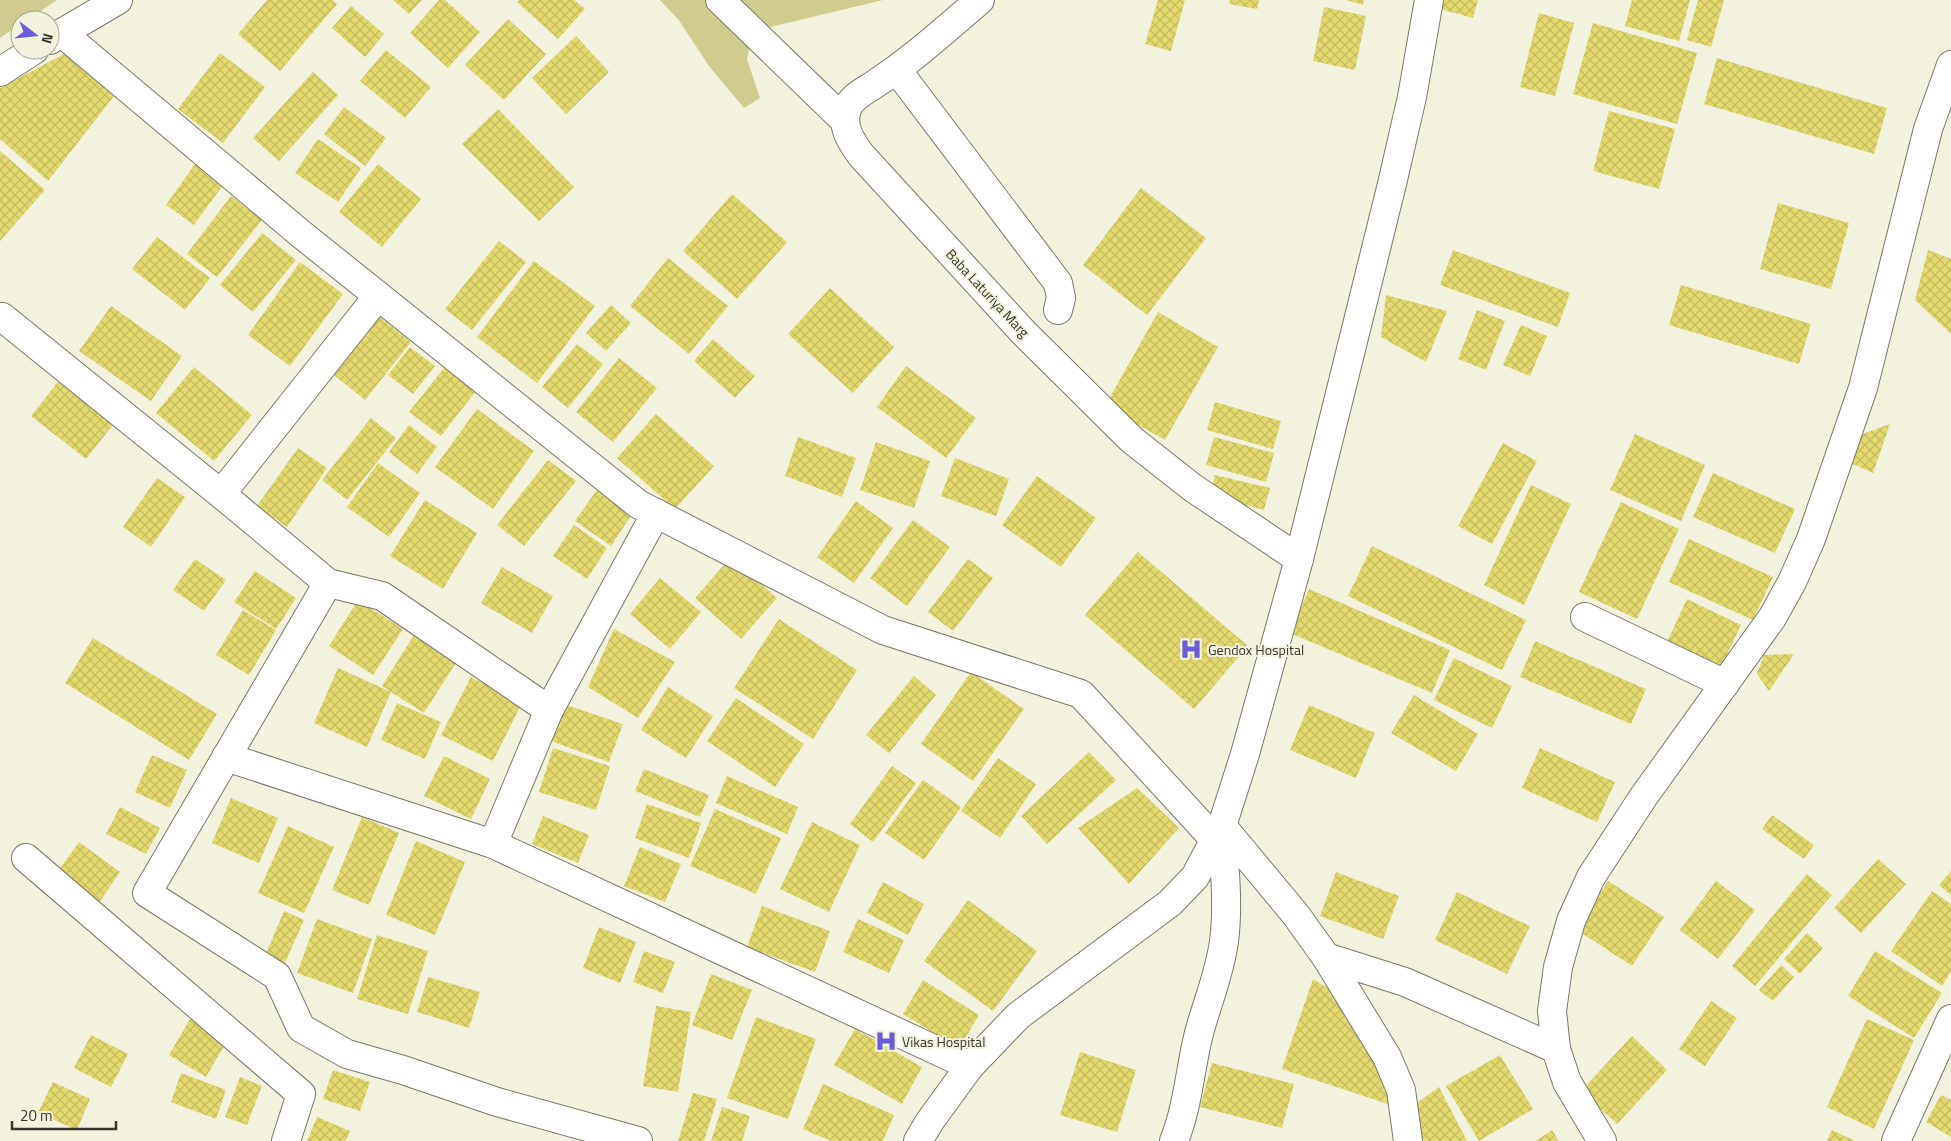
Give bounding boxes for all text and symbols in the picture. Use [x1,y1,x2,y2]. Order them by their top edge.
north arrow [10,10,60,60]
text: N [37,31,59,46]
street label: Baba Laturiya Marg [941,244,1035,342]
hospital icon: Gendox Hospital [1178,636,1204,662]
place label: Gendox Hospital [1208,639,1304,660]
hospital icon: Vikas Hospital [873,1028,899,1054]
place label: Vikas Hospital [902,1031,985,1052]
scale bar [12,1098,116,1130]
text: 20 m [20,1104,53,1127]

